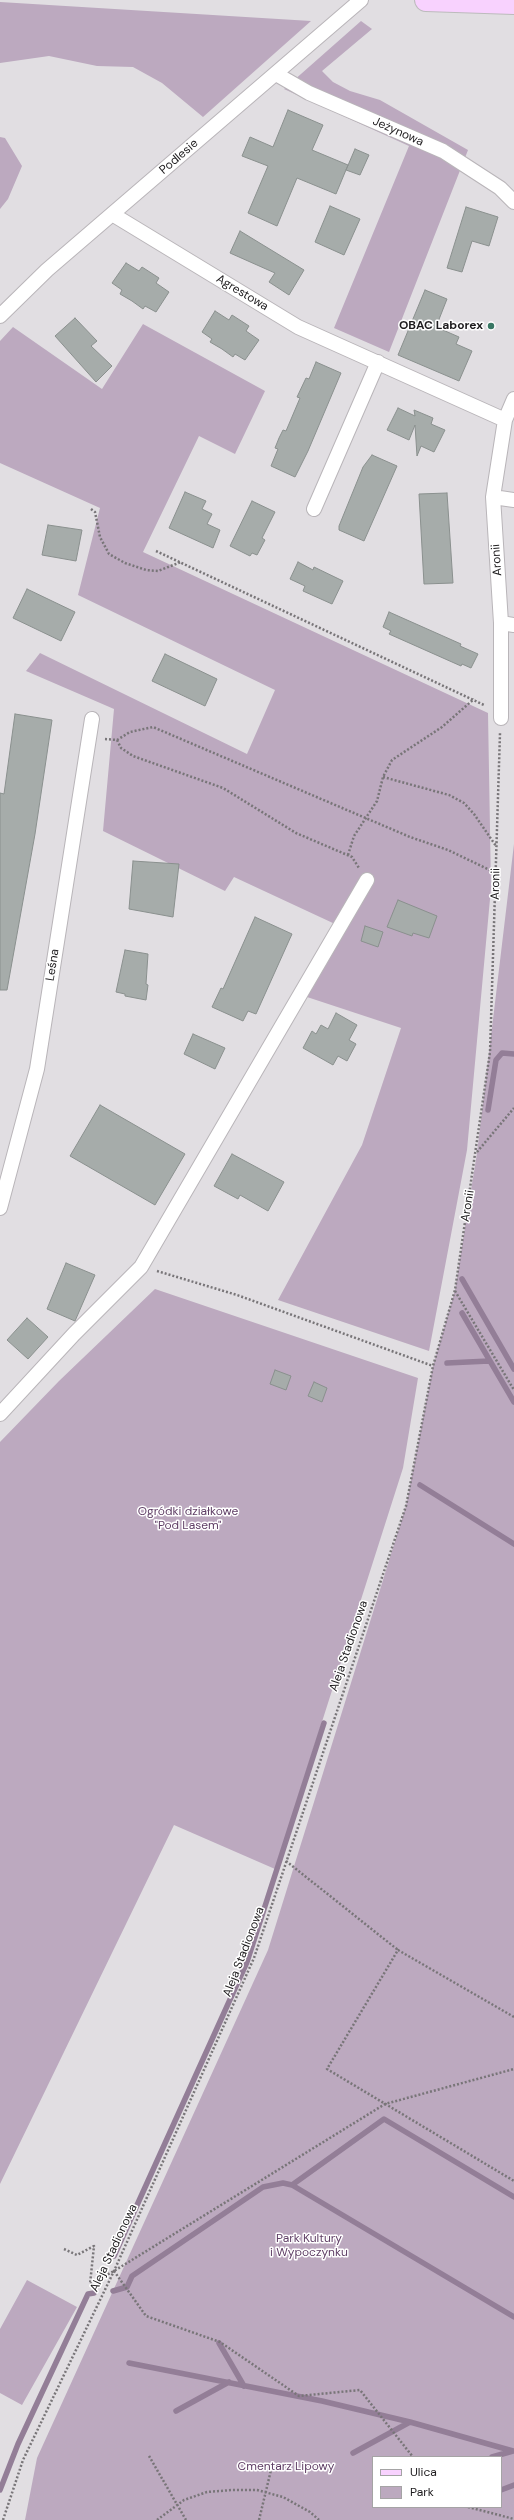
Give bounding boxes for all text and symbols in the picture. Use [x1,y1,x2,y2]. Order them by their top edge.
street label: Jeżynowa [370,114,426,150]
street label: Podlesie [157,136,201,178]
street label: Agrestowa [213,272,271,314]
place label: OBAC Laborex [399,319,483,333]
marker: OBAC Laborex [486,321,496,331]
street label: Aronii [489,544,505,576]
street label: Aronii [489,868,503,900]
street label: Leśna [43,948,63,982]
street label: Aronii [458,1189,478,1223]
park label: Ogródki działkowe "Pod Lasem" [138,1505,238,1533]
street label: Aleja Stadionowa [327,1599,371,1693]
street label: Aleja Stadionowa [220,1905,268,1999]
street label: Aleja Stadionowa [87,2202,141,2294]
park label: Park Kultury i Wypoczynku [270,2232,348,2260]
legend [372,2456,502,2508]
park label: Cmentarz Lipowy [238,2460,334,2474]
text: Ulica [410,2464,437,2480]
text: Park [410,2484,434,2500]

